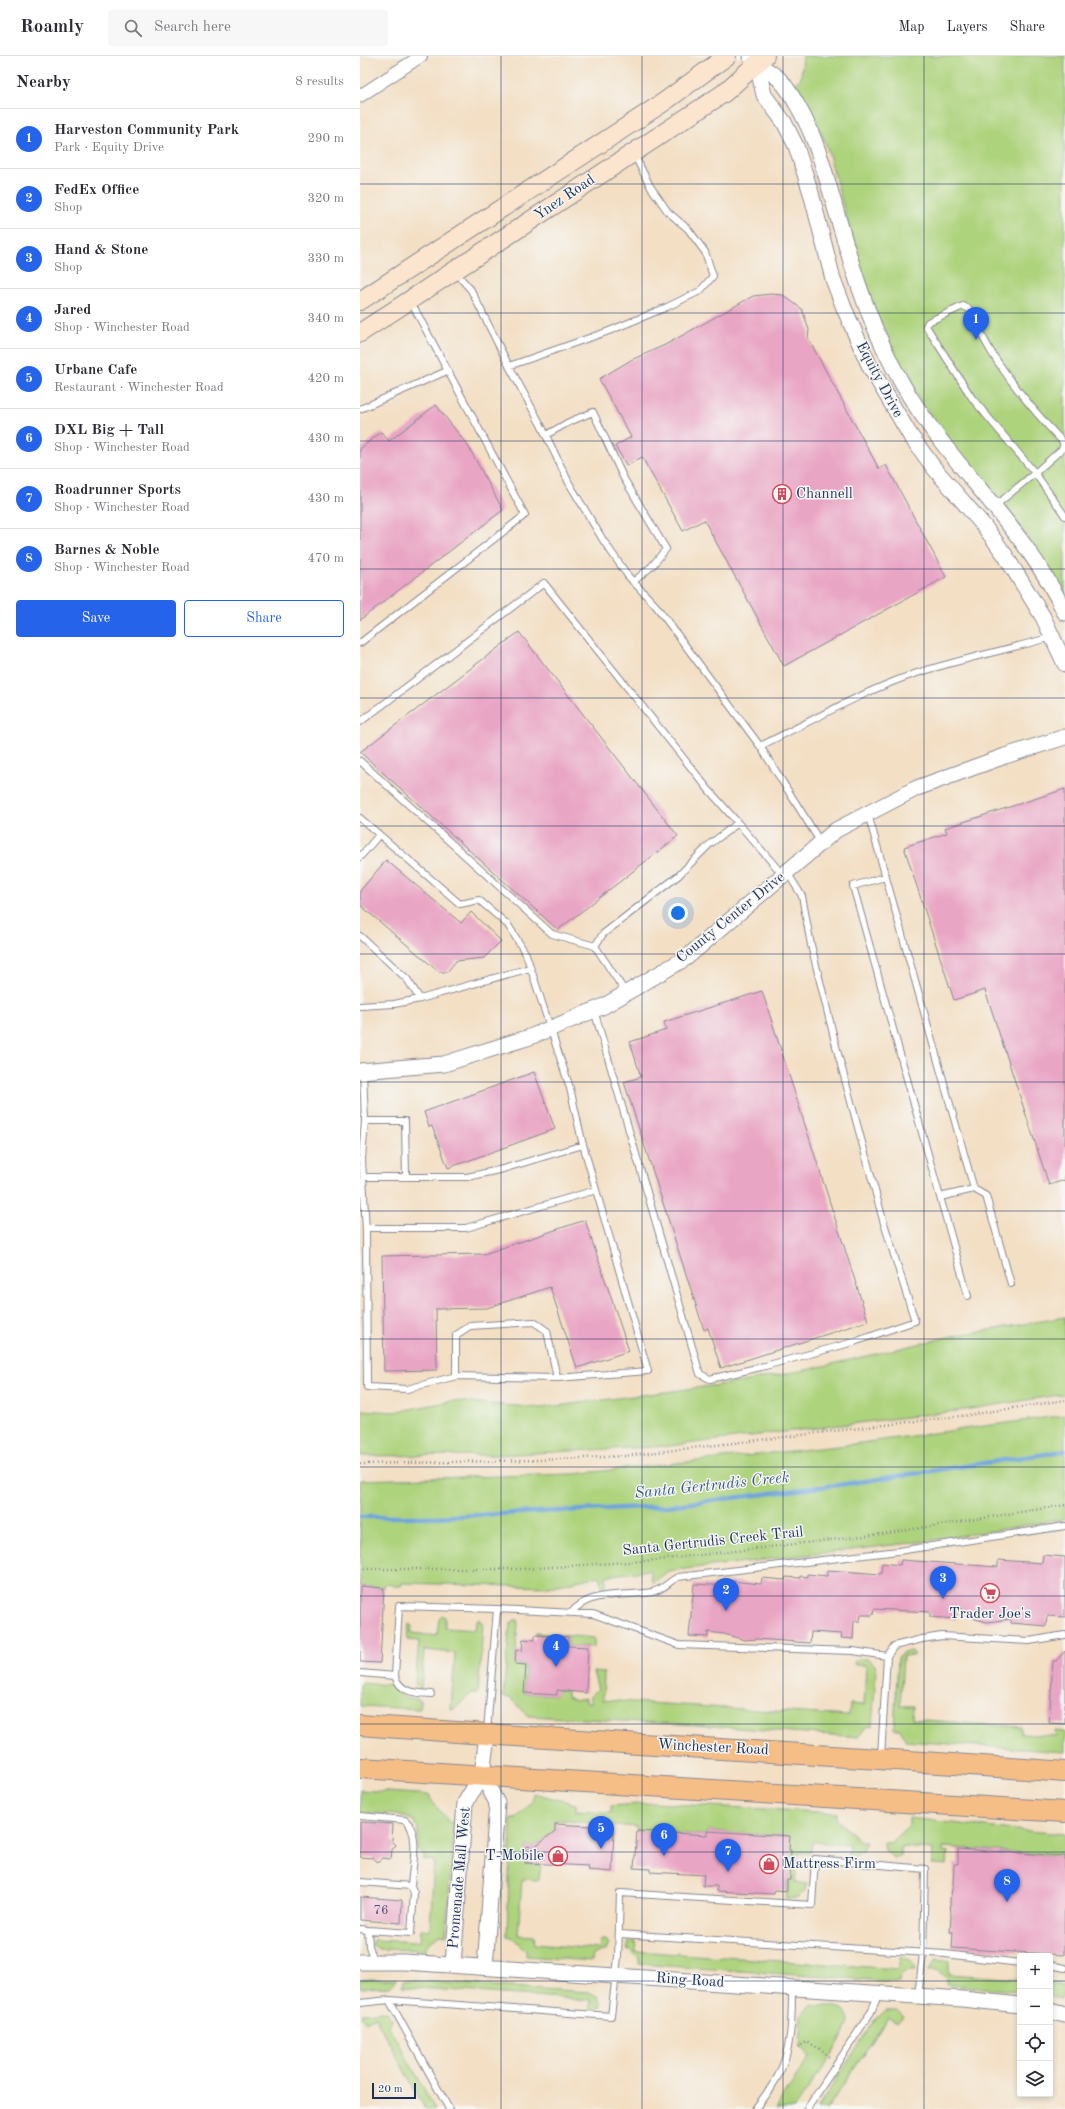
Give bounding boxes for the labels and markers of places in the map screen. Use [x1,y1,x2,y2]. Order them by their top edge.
pin: 1 [963,307,989,340]
building icon: Channell [771,483,793,505]
place label: Channell [796,487,853,502]
pin: 3 [930,1566,956,1599]
pin: 2 [713,1578,739,1611]
supermarket icon: Trader Joe's [979,1582,1001,1604]
place label: Trader Joe's [949,1607,1031,1622]
pin: 4 [543,1634,569,1667]
pin: 5 [588,1816,614,1849]
pin: 6 [651,1823,677,1856]
pin: 7 [715,1839,741,1872]
shop icon: T-Mobile [547,1845,569,1867]
place label: T-Mobile [485,1849,544,1864]
shop icon: Mattress Firm [758,1853,780,1875]
place label: Mattress Firm [783,1857,876,1872]
pin: 8 [994,1869,1020,1902]

